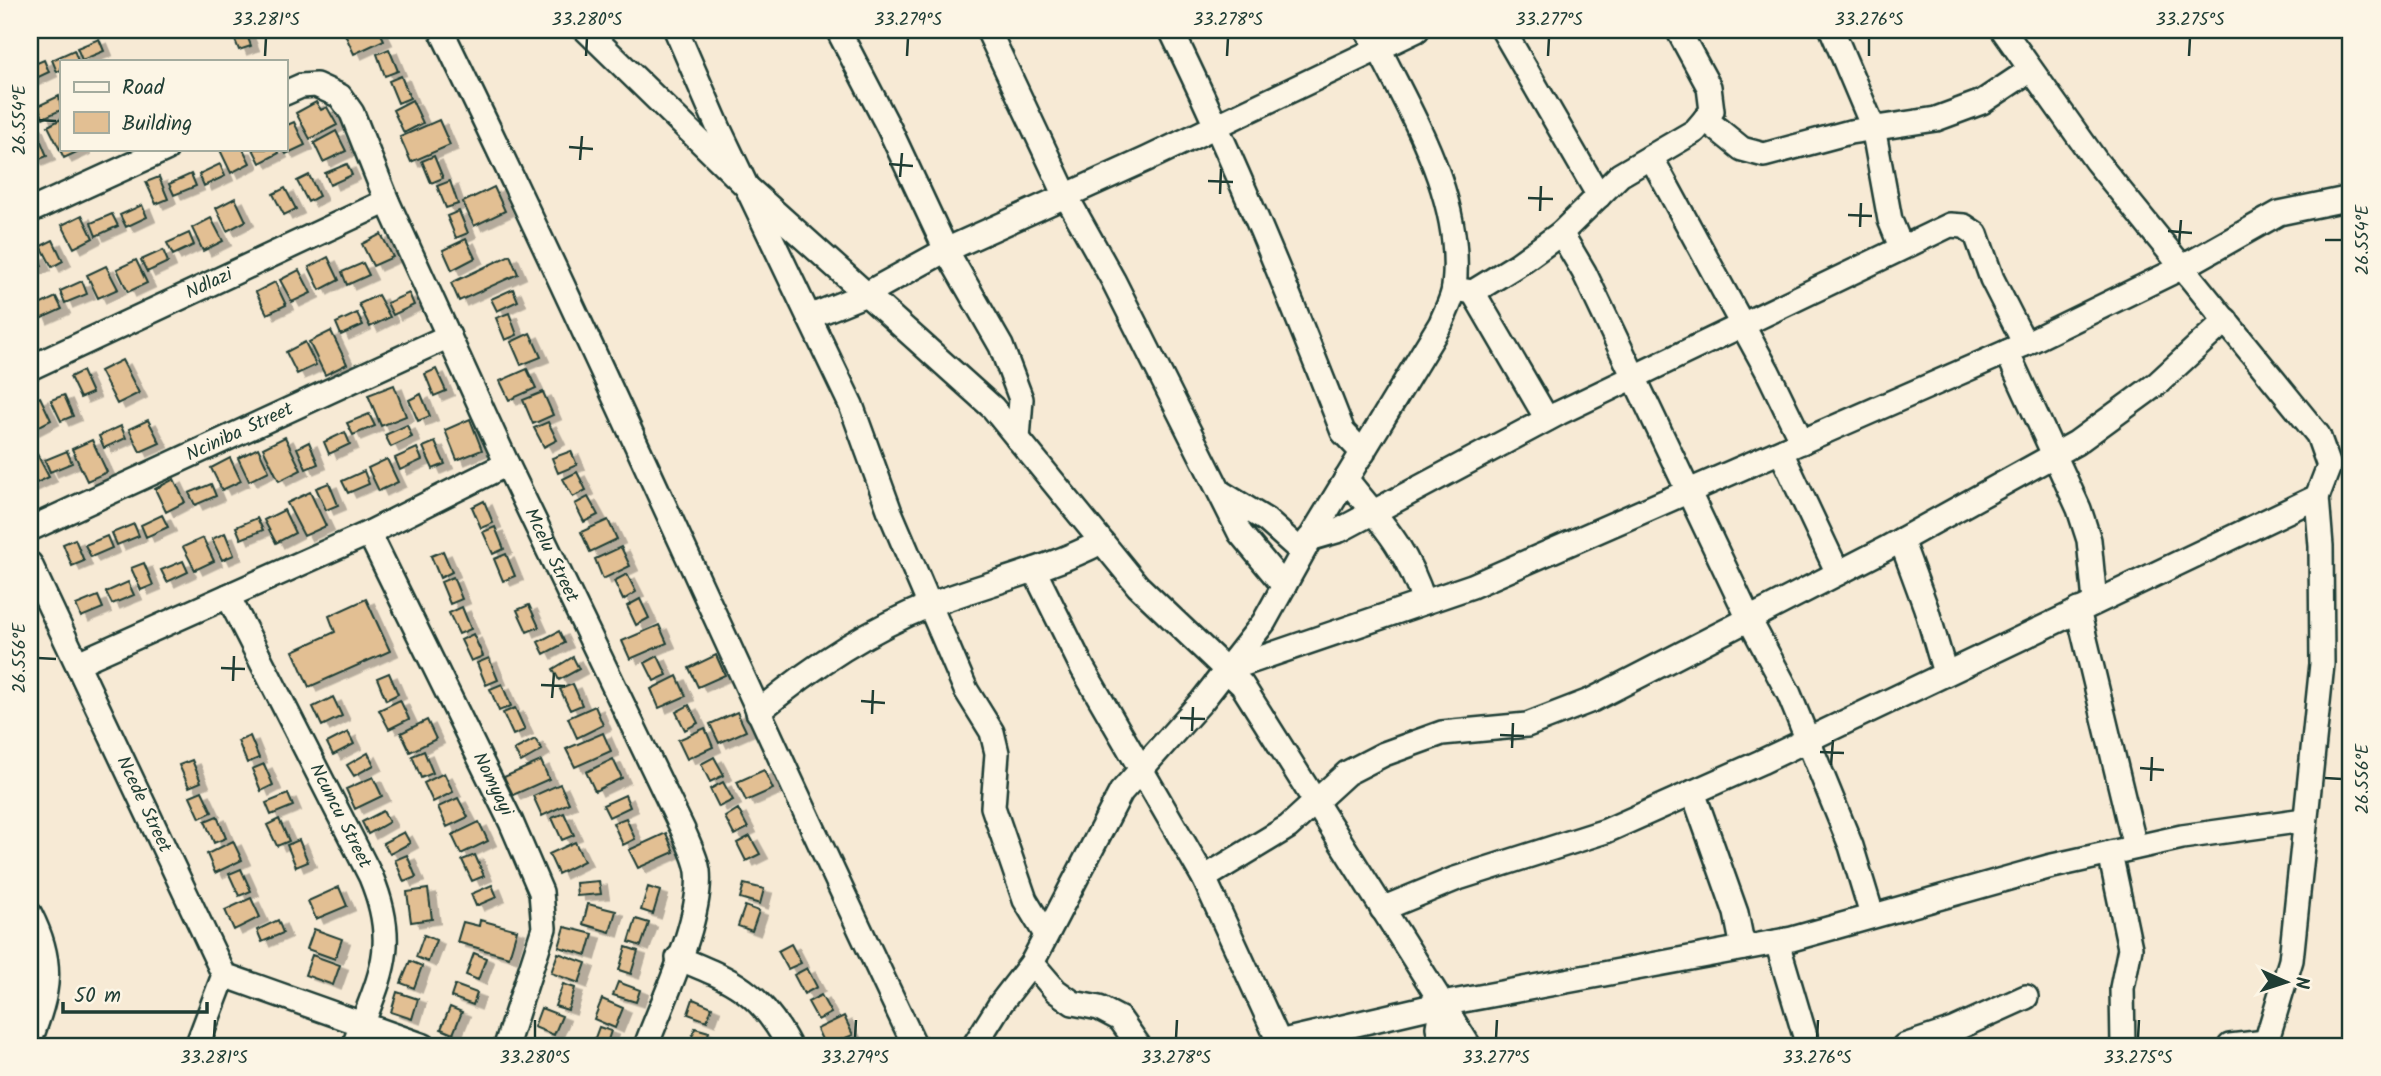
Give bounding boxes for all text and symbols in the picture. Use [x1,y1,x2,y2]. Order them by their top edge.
text: 33.281°S [232,6,300,35]
text: 33.280°S [552,6,623,35]
text: 33.279°S [874,6,942,35]
text: 33.278°S [1193,6,1263,35]
text: 33.277°S [1515,6,1583,35]
text: 33.276°S [1834,6,1904,35]
text: 33.275°S [2156,6,2225,35]
legend [60,60,287,150]
text: Road [122,72,165,105]
text: 26.554°E [6,84,35,155]
text: Building [122,108,192,141]
text: 26.554°E [2349,204,2378,275]
street label: Ndlazi [181,260,239,308]
street label: Nciniba Street [181,394,299,470]
street label: Mcelu Street [515,503,587,608]
text: 26.556°E [6,622,35,693]
text: 26.556°E [2349,743,2378,814]
street label: Nomyayi [464,747,522,823]
street label: Ncede Street [108,751,180,858]
street label: Ncuncu Street [301,758,380,874]
north arrow [2252,946,2322,1016]
scale bar [63,971,206,1015]
text: N [2286,976,2316,990]
text: 50 m [74,980,121,1013]
text: 33.281°S [180,1044,248,1073]
text: 33.280°S [500,1044,571,1073]
text: 33.279°S [821,1044,889,1073]
text: 33.278°S [1141,1044,1211,1073]
text: 33.277°S [1462,1044,1530,1073]
text: 33.276°S [1782,1044,1852,1073]
text: 33.275°S [2104,1044,2173,1073]

